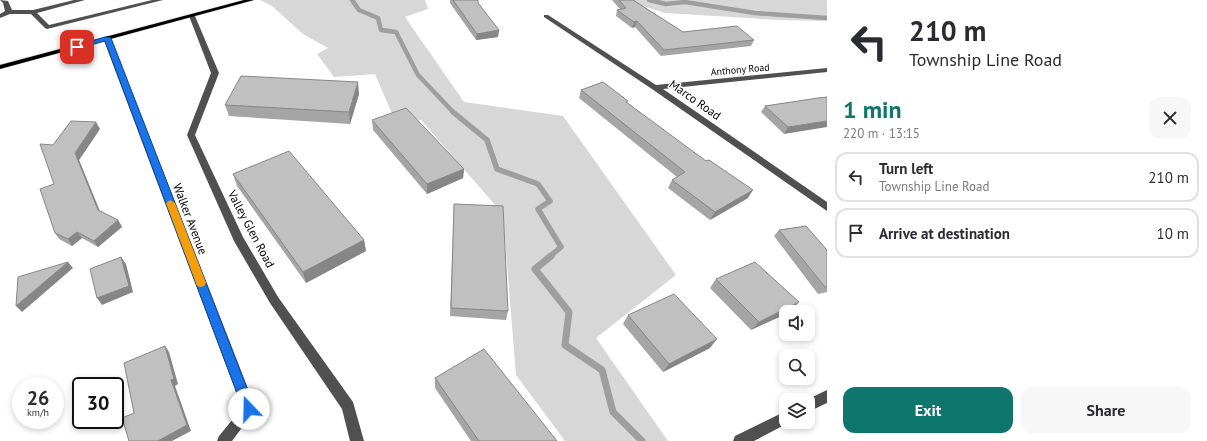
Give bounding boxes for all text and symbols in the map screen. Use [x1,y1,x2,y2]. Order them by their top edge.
text: 210 m [909,12,986,49]
icon: left [843,16,895,68]
pin [60,30,94,64]
icon: arrive [66,36,88,58]
text: Township Line Road [909,48,1062,71]
street label: Anthony Road [710,60,770,79]
street label: Marco Road [667,76,724,123]
text: 1 min [843,94,902,125]
button: close [1149,97,1191,139]
text: 220 m · 13:15 [843,125,920,142]
text: Turn left [879,159,933,178]
icon: left [845,166,867,188]
text: 210 m [1148,168,1189,187]
text: Township Line Road [879,178,990,195]
street label: Walker Avenue [170,181,211,257]
street label: Valley Glen Road [224,187,278,270]
icon: arrive [845,222,867,244]
text: Arrive at destination [879,224,1010,243]
text: 10 m [1156,224,1189,243]
map controls [779,305,815,429]
button: sound [779,305,815,341]
button: search [779,349,815,385]
speed limit sign: 30 [72,377,124,429]
text: 26 [27,385,49,411]
button: Exit [843,387,1013,433]
button: Share [1021,387,1191,433]
position arrow [228,388,270,430]
button: layers [779,393,815,429]
text: km/h [27,406,49,419]

